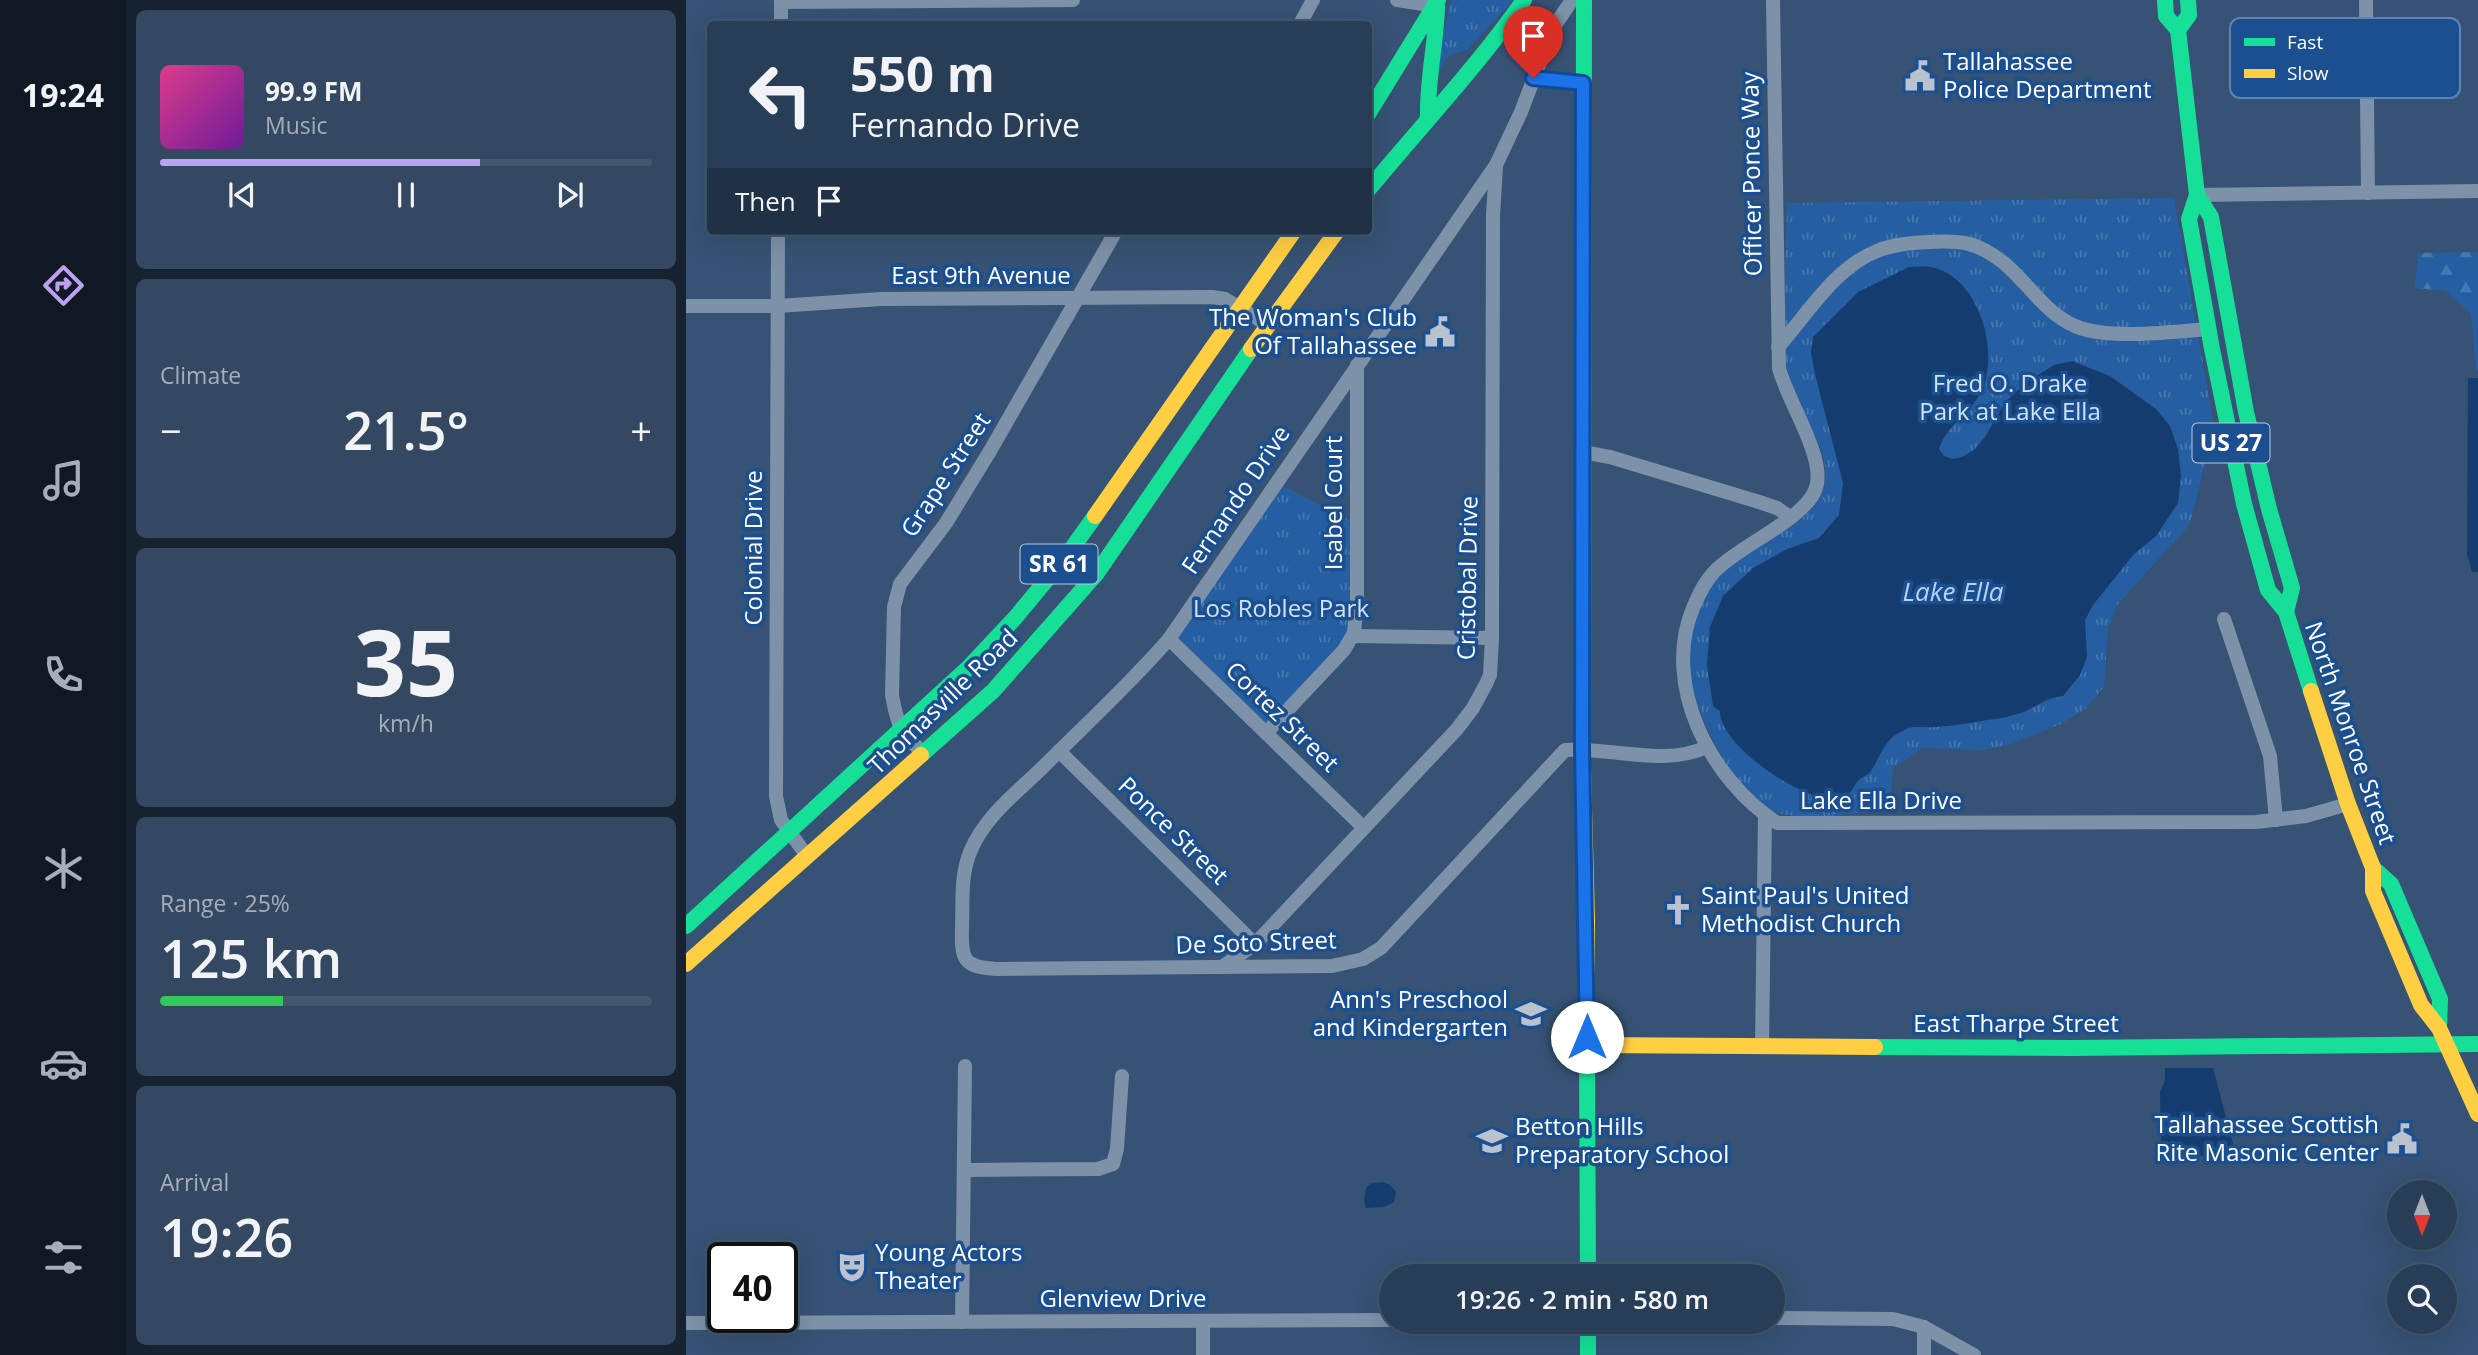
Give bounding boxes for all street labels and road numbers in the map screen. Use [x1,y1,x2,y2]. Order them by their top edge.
street label: Officer Ponce Way [1732,71,1769,276]
street label: East 9th Avenue [891,258,1071,291]
street label: Grape Street [892,406,997,543]
street label: Fernando Drive [1173,418,1297,580]
road number: US 27 [2192,424,2270,462]
street label: Isabel Court [1316,436,1349,570]
street label: Colonial Drive [736,470,769,626]
street label: Cristobal Drive [1449,495,1484,660]
road number: SR 61 [1020,544,1098,584]
street label: North Monroe Street [2298,617,2405,848]
street label: Thomasville Road [860,621,1024,781]
street label: Cortez Street [1219,653,1347,778]
street label: Ponce Street [1112,769,1237,891]
street label: Lake Ella Drive [1800,783,1962,816]
street label: De Soto Street [1175,922,1337,961]
street label: East Tharpe Street [1913,1006,2119,1039]
street label: Glenview Drive [1040,1281,1206,1314]

